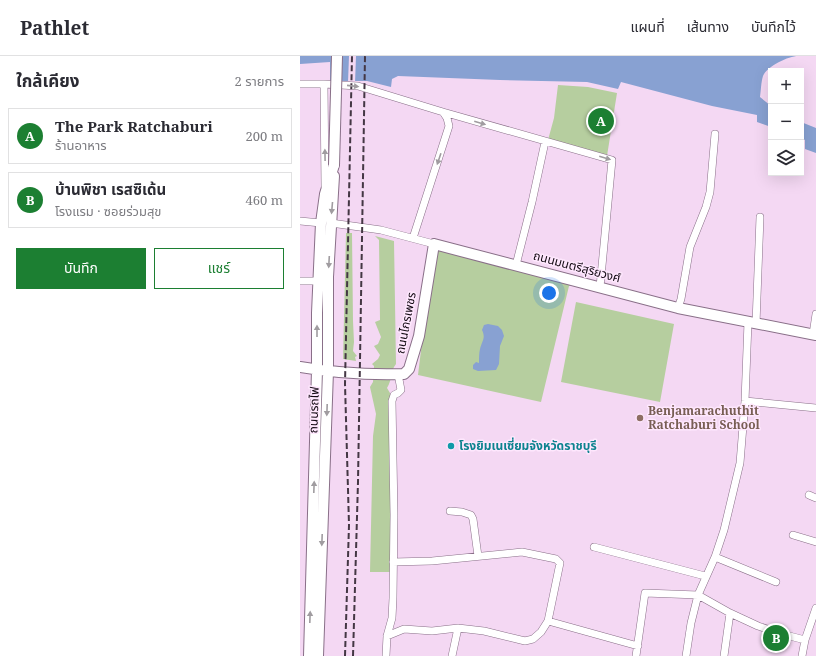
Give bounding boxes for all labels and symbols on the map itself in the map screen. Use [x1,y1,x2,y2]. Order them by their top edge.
one-way arrow [347,83,359,89]
pin: A [588,106,614,136]
one-way arrow [475,120,487,126]
one-way arrow [322,148,328,161]
one-way arrow [436,153,442,165]
one-way arrow [600,155,612,161]
one-way arrow [329,202,336,214]
street label: ถนนมนตรีสุริยวงศ์ [532,247,623,286]
one-way arrow [325,256,332,268]
your location [539,283,559,303]
street label: ถนนไกรเพชร [391,290,420,355]
one-way arrow [314,324,320,337]
street label: ถนนรถไฟ [304,386,323,434]
place label: Benjamarachuthit Ratchaburi School [648,402,761,433]
one-way arrow [324,404,330,417]
marker: Benjamarachuthit Ratchaburi School [635,413,645,423]
place label: โรงยิมเนเซี่ยมจังหวัดราชบุรี [459,437,597,454]
marker: โรงยิมเนเซี่ยมจังหวัดราชบุรี [446,441,456,451]
one-way arrow [311,480,317,493]
one-way arrow [319,534,325,547]
one-way arrow [307,611,314,623]
pin: B [763,623,789,653]

